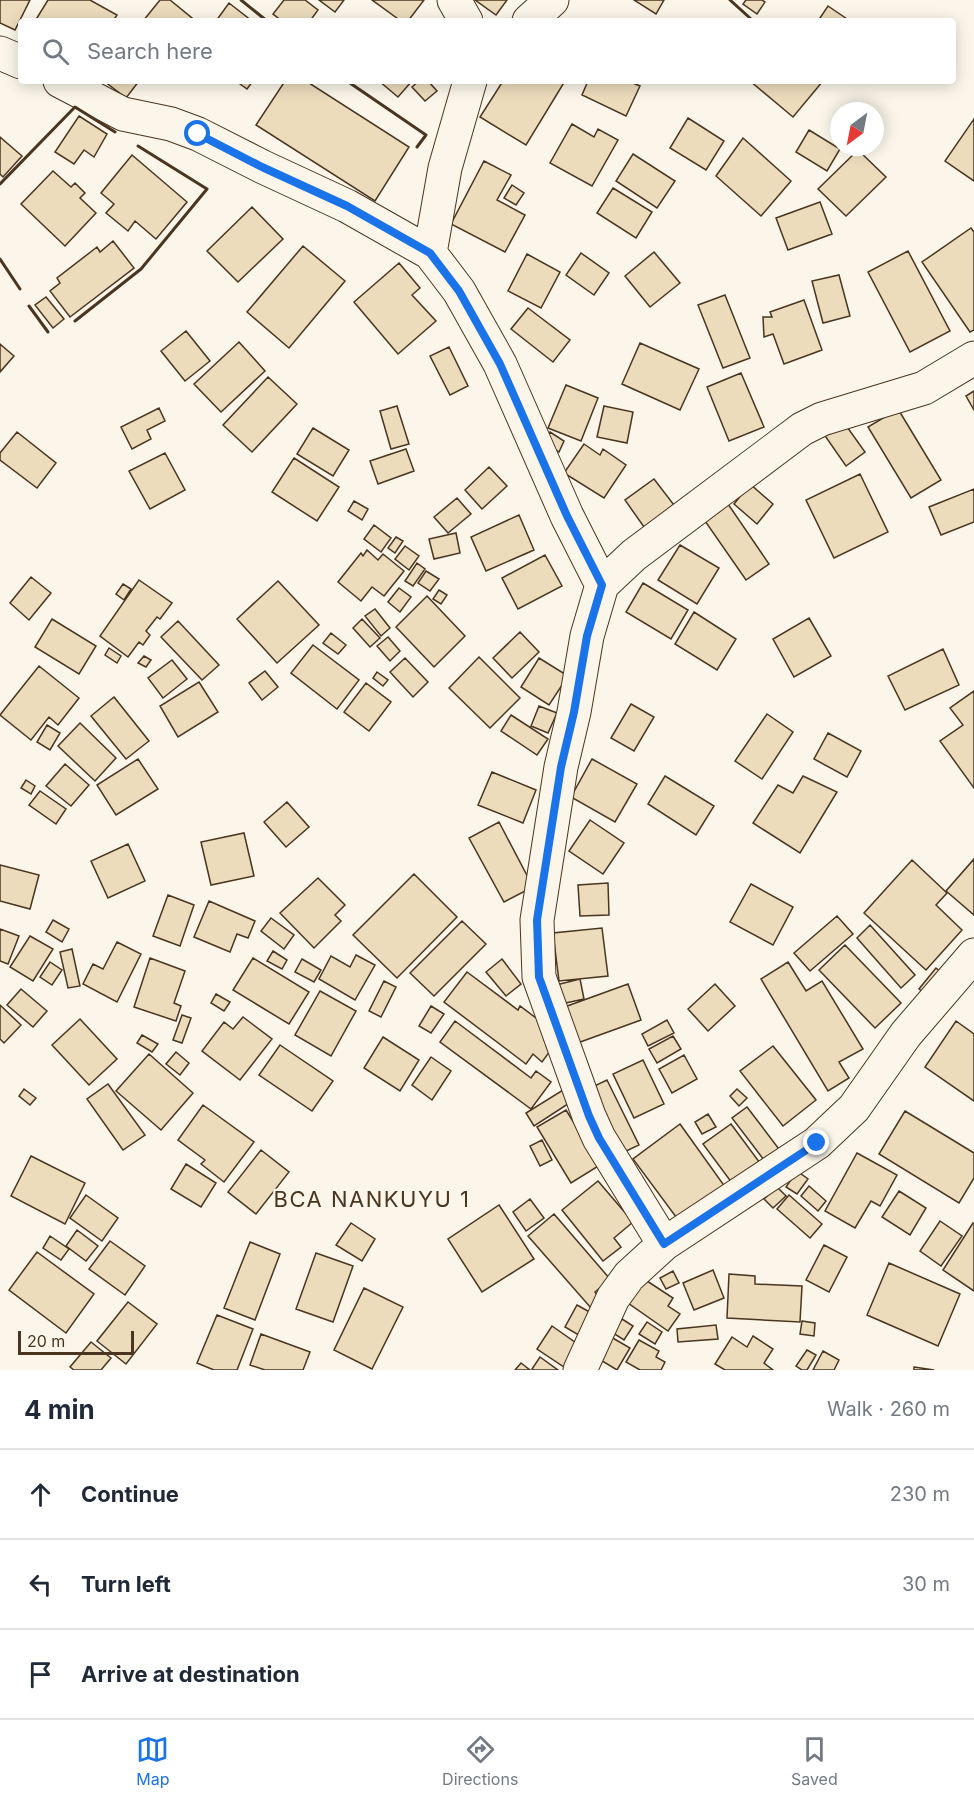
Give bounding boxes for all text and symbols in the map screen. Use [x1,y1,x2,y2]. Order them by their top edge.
search box [18,18,956,84]
icon: search [39,35,72,68]
text: Search here [87,38,213,64]
north arrow [830,102,884,156]
route start [184,120,210,146]
route end [803,1129,829,1155]
district label: BCA NANKUYU 1 [274,1186,470,1212]
scale bar [18,1328,134,1356]
text: 20 m [27,1331,65,1351]
text: 4 min [24,1394,95,1425]
text: Walk · 260 m [827,1397,950,1421]
icon: ahead [24,1478,57,1511]
text: Continue [81,1481,179,1507]
text: 230 m [890,1482,950,1506]
icon: left [24,1568,57,1601]
text: Turn left [81,1571,171,1597]
text: 30 m [902,1572,950,1596]
icon: arrive [24,1658,57,1691]
text: Arrive at destination [81,1661,300,1687]
tab: Map [136,1733,170,1789]
tab: Directions [442,1733,518,1789]
tab: Saved [791,1733,838,1789]

